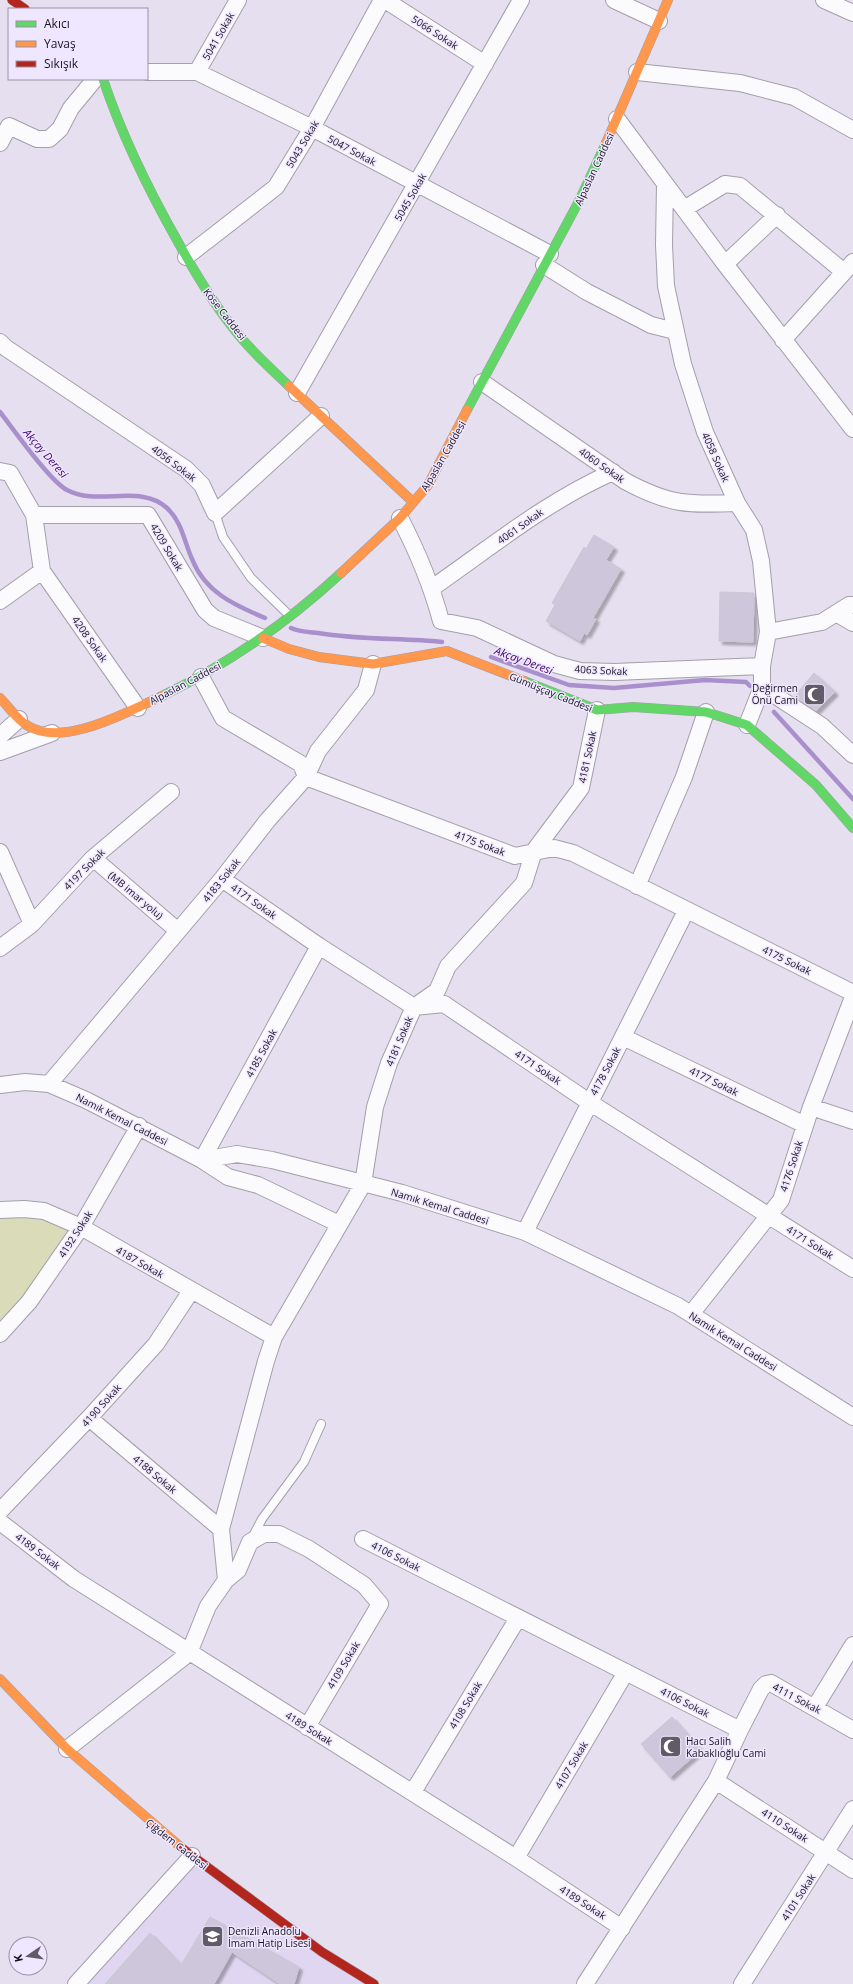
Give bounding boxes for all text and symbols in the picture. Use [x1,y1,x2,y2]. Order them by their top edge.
legend [8,8,148,80]
street label: 5041 Sokak [199,9,238,62]
street label: 5066 Sokak [409,12,462,53]
text: Akıcı [44,15,70,32]
text: Yavaş [44,35,76,52]
text: Sıkışık [44,55,79,72]
street label: 5043 Sokak [282,117,322,170]
street label: Alpaslan Caddesi [571,130,617,208]
street label: 5047 Sokak [325,131,379,169]
street label: 5045 Sokak [391,170,430,223]
street label: Köse Caddesi [200,285,250,343]
street label: Alpaslan Caddesi [417,418,469,494]
water label: Akçay Deresi [20,424,72,481]
street label: 4058 Sokak [699,430,733,485]
street label: 4056 Sokak [149,441,200,485]
street label: 4060 Sokak [576,444,628,486]
street label: 4061 Sokak [494,505,546,547]
street label: 4209 Sokak [147,521,187,574]
street label: 4208 Sokak [69,613,111,665]
water label: Akçay Deresi [492,642,555,678]
street label: Alpaslan Caddesi [147,658,223,708]
street label: 4063 Sokak [574,662,629,678]
street label: Gümüşçay Caddesi [507,669,595,715]
place label: Değirmen Önü Cami [752,681,798,707]
mosque icon: Değirmen Önü Cami [801,681,827,707]
street label: 4181 Sokak [575,729,600,784]
street label: 4175 Sokak [453,827,508,859]
street label: 4197 Sokak [60,845,108,893]
street label: 4183 Sokak [199,854,244,905]
street label: (MB imar yolu) [106,868,166,922]
street label: 4171 Sokak [228,880,280,922]
street label: 4175 Sokak [760,942,815,978]
street label: 4181 Sokak [382,1013,416,1068]
street label: 4185 Sokak [242,1026,280,1080]
street label: 4178 Sokak [586,1044,624,1098]
street label: 4171 Sokak [512,1046,565,1088]
street label: 4177 Sokak [687,1063,742,1099]
street label: Namık Kemal Caddesi [74,1090,170,1148]
street label: 4176 Sokak [776,1138,806,1193]
street label: Namık Kemal Caddesi [389,1184,491,1228]
street label: 4192 Sokak [55,1207,96,1260]
street label: 4171 Sokak [784,1222,837,1262]
street label: 4187 Sokak [114,1243,167,1282]
street label: Namık Kemal Caddesi [686,1308,780,1374]
street label: 4190 Sokak [78,1380,124,1429]
street label: 4188 Sokak [130,1452,180,1497]
street label: 4189 Sokak [13,1529,64,1573]
street label: 4106 Sokak [369,1538,423,1575]
street label: 4109 Sokak [323,1638,363,1691]
street label: 4108 Sokak [445,1678,485,1731]
street label: 4111 Sokak [770,1679,824,1717]
street label: 4106 Sokak [658,1684,712,1721]
street label: 4189 Sokak [283,1708,336,1748]
mosque icon: Hacı Salih Kabaklıoğlu Cami [658,1734,684,1760]
place label: Hacı Salih Kabaklıoğlu Cami [686,1734,766,1760]
street label: 4107 Sokak [551,1738,591,1791]
street label: 4110 Sokak [759,1805,812,1846]
street label: Çiğdem Caddesi [143,1815,211,1873]
street label: 4101 Sokak [778,1870,819,1923]
street label: 4189 Sokak [557,1882,610,1923]
school or university icon: Denizli Anadolu İmam Hatip Lisesi [200,1924,226,1950]
place label: Denizli Anadolu İmam Hatip Lisesi [228,1924,311,1950]
north arrow [8,1936,48,1976]
text: K [9,1952,26,1964]

